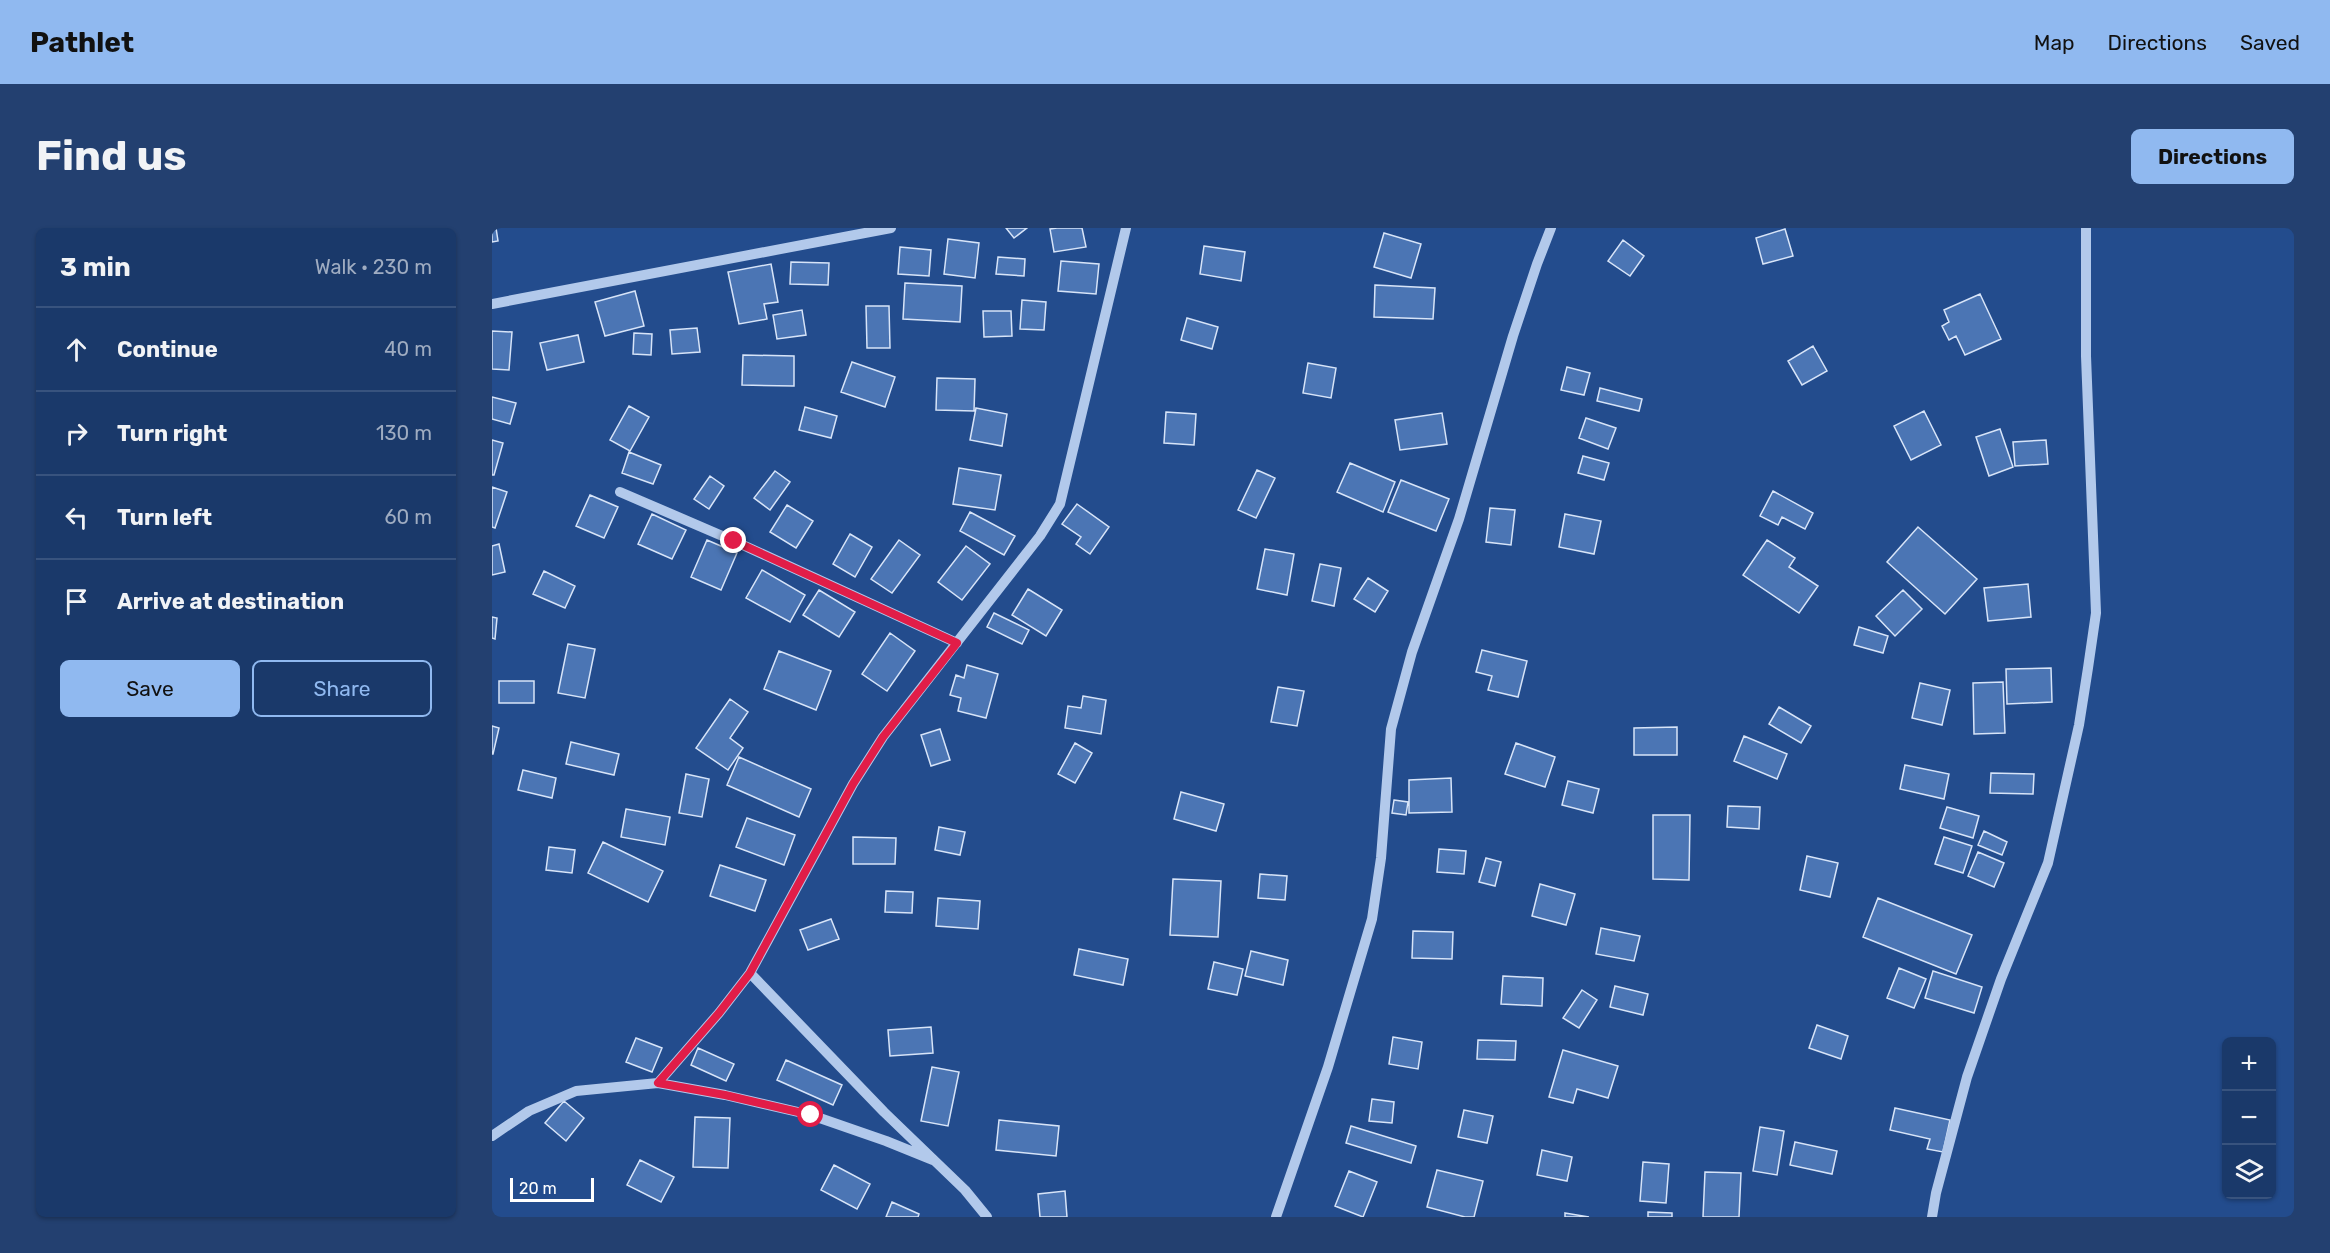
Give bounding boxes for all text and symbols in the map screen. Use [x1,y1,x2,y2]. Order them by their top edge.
text: Pathlet [30,26,134,59]
text: Map [2034,30,2075,55]
text: Directions [2108,30,2207,55]
text: Saved [2240,30,2300,55]
button: Directions [2131,129,2294,184]
text: Find us [36,131,187,181]
text: 3 min [60,252,131,283]
text: Walk · 230 m [315,255,432,279]
icon: ahead [60,333,93,366]
text: Continue [117,336,218,363]
text: 40 m [384,337,432,361]
icon: right [60,417,93,450]
text: Turn right [117,420,227,447]
text: 130 m [376,421,432,445]
icon: left [60,501,93,534]
text: Turn left [117,504,212,531]
text: 60 m [385,505,432,529]
route end [720,527,746,553]
icon: arrive [60,585,93,618]
text: Arrive at destination [117,588,344,615]
button: Save [60,660,240,717]
button: Share [252,660,432,717]
map controls [2222,1037,2276,1199]
button: + [2222,1037,2276,1091]
button: − [2222,1091,2276,1145]
route start [797,1101,823,1127]
button: layers [2222,1145,2276,1199]
scale bar [510,1175,594,1202]
text: 20 m [519,1179,557,1198]

